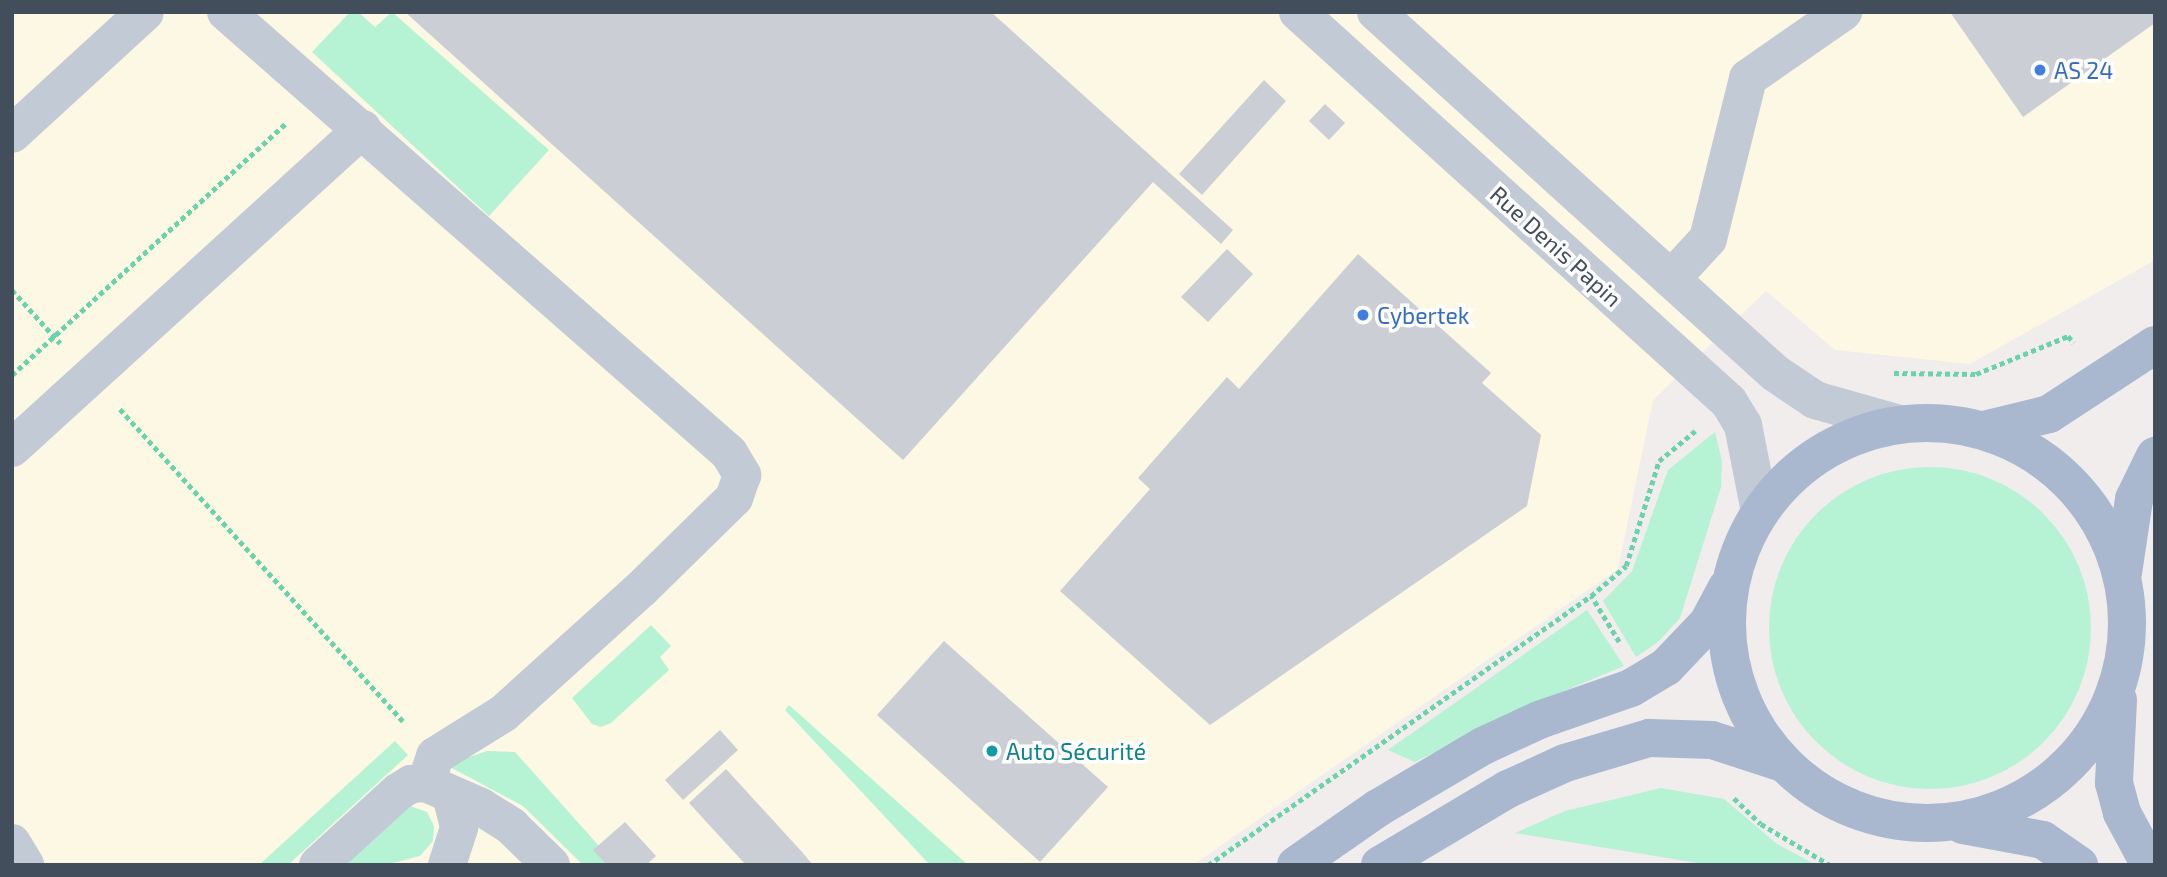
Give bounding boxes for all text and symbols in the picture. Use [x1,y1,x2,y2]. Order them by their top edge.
place label: AS 24 [2054,56,2113,84]
marker: AS 24 [2032,62,2048,78]
street label: Rue Denis Papin [1485,180,1627,312]
place label: Cybertek [1377,301,1470,329]
marker: Cybertek [1355,307,1371,323]
place label: Auto Sécurité [1006,737,1146,765]
marker: Auto Sécurité [984,743,1000,759]

